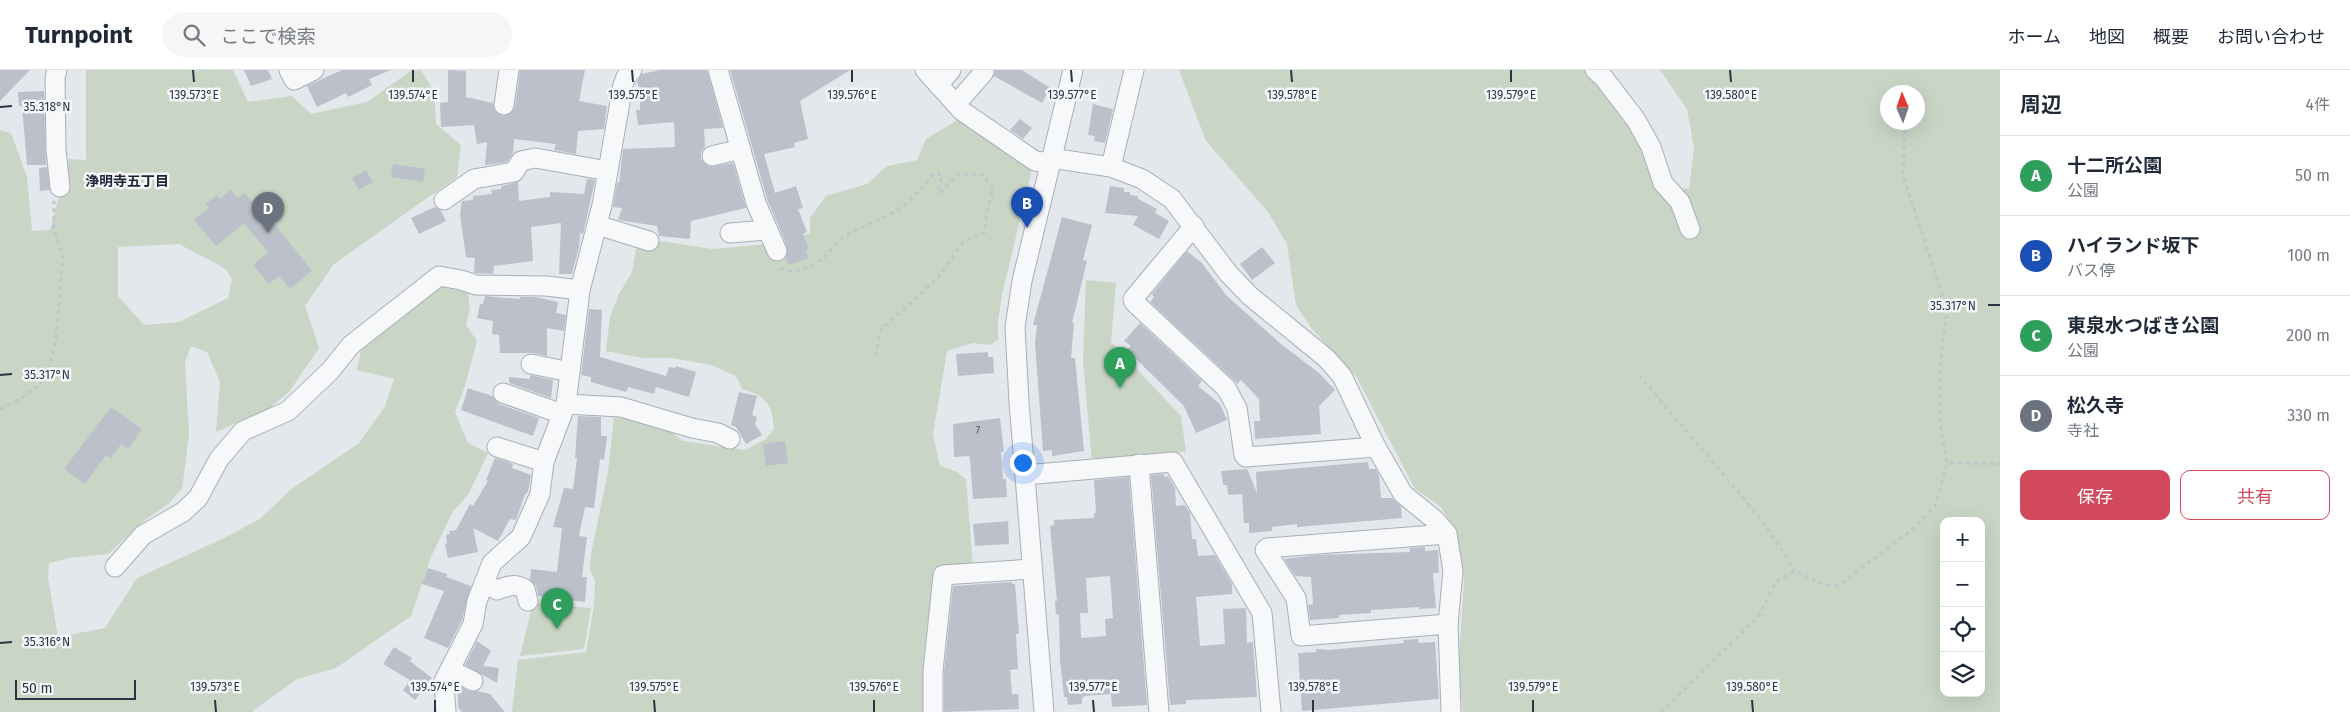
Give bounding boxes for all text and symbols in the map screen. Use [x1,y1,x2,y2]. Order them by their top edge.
search box [162,12,512,57]
text: Turnpoint [25,21,132,49]
icon: search [180,21,208,49]
text: ここで検索 [220,25,315,48]
text: ホーム [2008,26,2061,48]
text: 地図 [2089,26,2125,48]
text: 概要 [2153,26,2189,48]
text: お問い合わせ [2217,26,2325,48]
north arrow [1880,85,1925,130]
text: 139.573°E [169,88,219,102]
text: 139.574°E [388,88,438,102]
text: 139.575°E [608,88,658,102]
text: 139.576°E [827,88,877,102]
text: 139.577°E [1047,88,1097,102]
text: 139.578°E [1267,88,1317,102]
text: 139.579°E [1486,88,1536,102]
text: 139.580°E [1705,88,1757,102]
text: 周辺 [2020,92,2062,118]
text: 4件 [2305,95,2330,114]
text: 35.318°N [24,100,70,114]
text: 十二所公園 [2067,154,2162,177]
text: A [2031,166,2041,185]
text: 50 m [2295,166,2330,185]
district label: 浄明寺五丁目 [85,173,169,190]
text: 公園 [2067,181,2099,200]
pin: B [1011,187,1043,228]
pin: D [252,192,284,233]
text: ハイランド坂下 [2067,234,2200,257]
text: B [2031,246,2041,265]
text: 100 m [2287,246,2330,265]
text: バス停 [2067,261,2115,280]
text: 35.317°N [1930,299,1976,313]
text: 東泉水つばき公園 [2067,314,2219,337]
text: C [2031,326,2041,345]
text: 200 m [2286,326,2330,345]
text: 公園 [2067,341,2099,360]
pin: A [1104,347,1136,388]
text: 35.317°N [24,368,70,382]
text: 松久寺 [2067,394,2124,417]
text: D [2031,406,2041,425]
text: 330 m [2287,406,2330,425]
text: 寺社 [2067,421,2099,440]
house number: 7 [976,425,981,437]
your location [1010,450,1036,476]
button: 保存 [2020,470,2170,520]
button: 共有 [2180,470,2330,520]
map controls [1940,517,1985,697]
button: + [1940,517,1985,562]
button: − [1940,562,1985,607]
pin: C [541,588,573,629]
button: locate [1940,607,1985,652]
text: 35.316°N [24,635,70,649]
button: layers [1940,652,1985,697]
scale bar [15,677,136,700]
text: 50 m [22,680,53,697]
text: 139.573°E [190,680,240,694]
text: 139.574°E [410,680,460,694]
text: 139.575°E [629,680,679,694]
text: 139.576°E [849,680,899,694]
text: 139.577°E [1068,680,1118,694]
text: 139.578°E [1288,680,1338,694]
text: 139.579°E [1508,680,1558,694]
text: 139.580°E [1726,680,1778,694]

